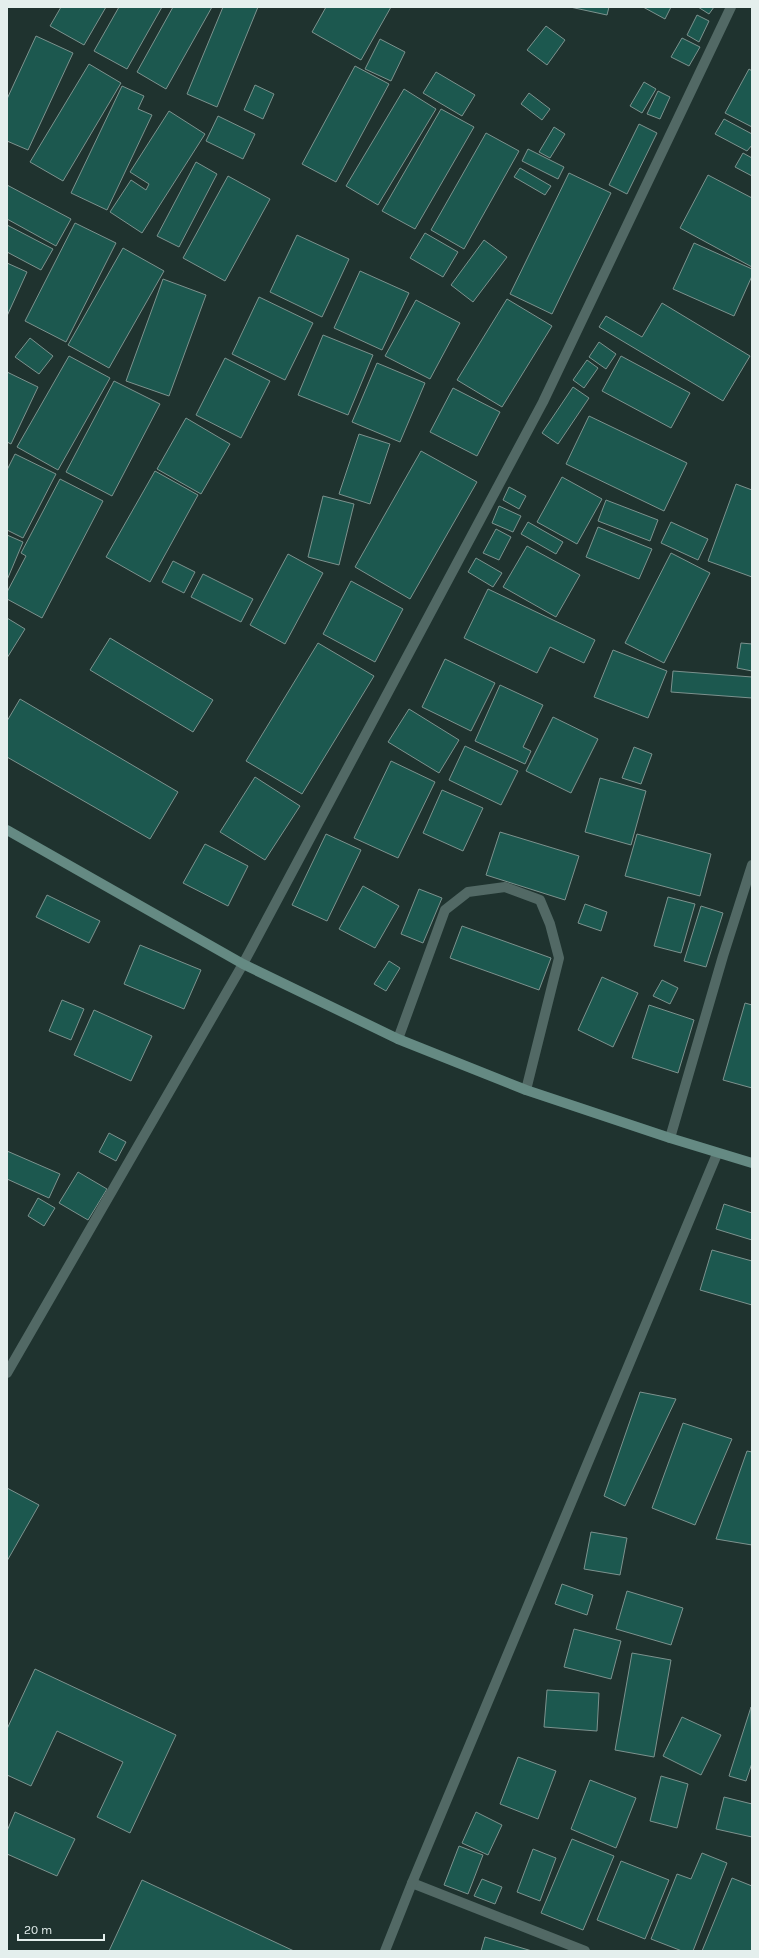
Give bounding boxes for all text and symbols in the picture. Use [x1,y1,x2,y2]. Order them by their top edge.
scale bar [18,1916,104,1942]
text: 20 m [24,1923,52,1937]

